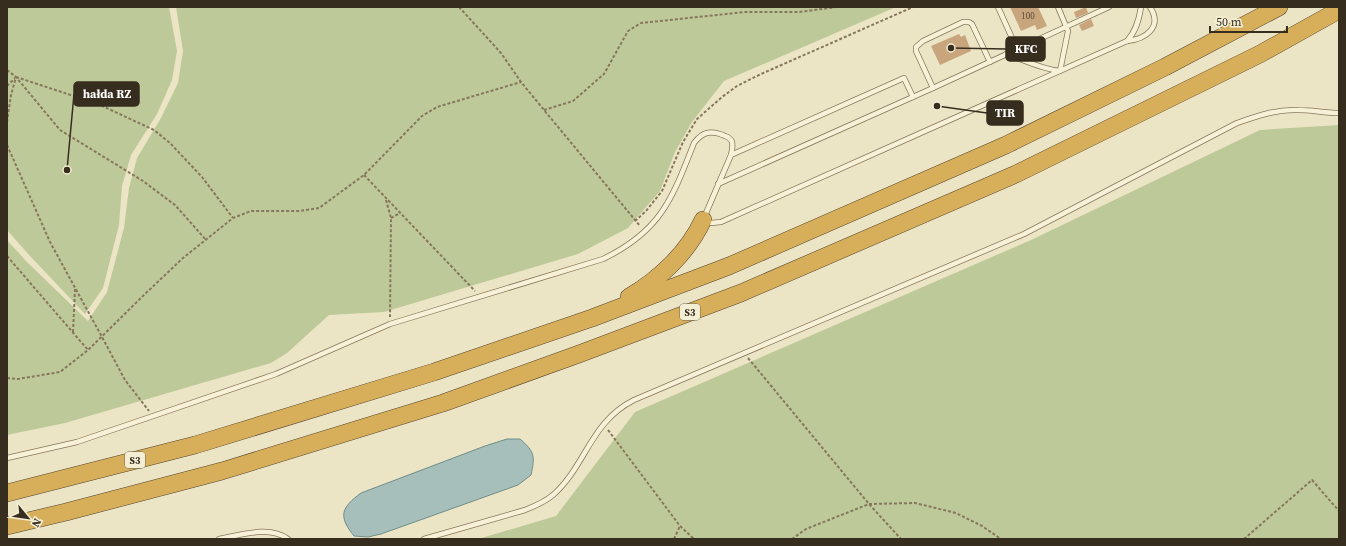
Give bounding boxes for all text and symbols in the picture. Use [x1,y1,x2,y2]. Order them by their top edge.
scale bar [1210,8,1287,34]
house number: 100 [1021,10,1035,22]
text: 50 m [1216,14,1242,30]
callout: KFC [1006,37,1045,61]
text: KFC [1015,41,1038,57]
callout: hałda RZ [74,82,139,106]
text: hałda RZ [83,86,131,102]
callout: TIR [987,101,1023,125]
text: TIR [995,105,1016,121]
road number: S3 [680,304,700,320]
road number: S3 [125,452,145,468]
north arrow [8,498,48,538]
text: N [28,515,45,530]

